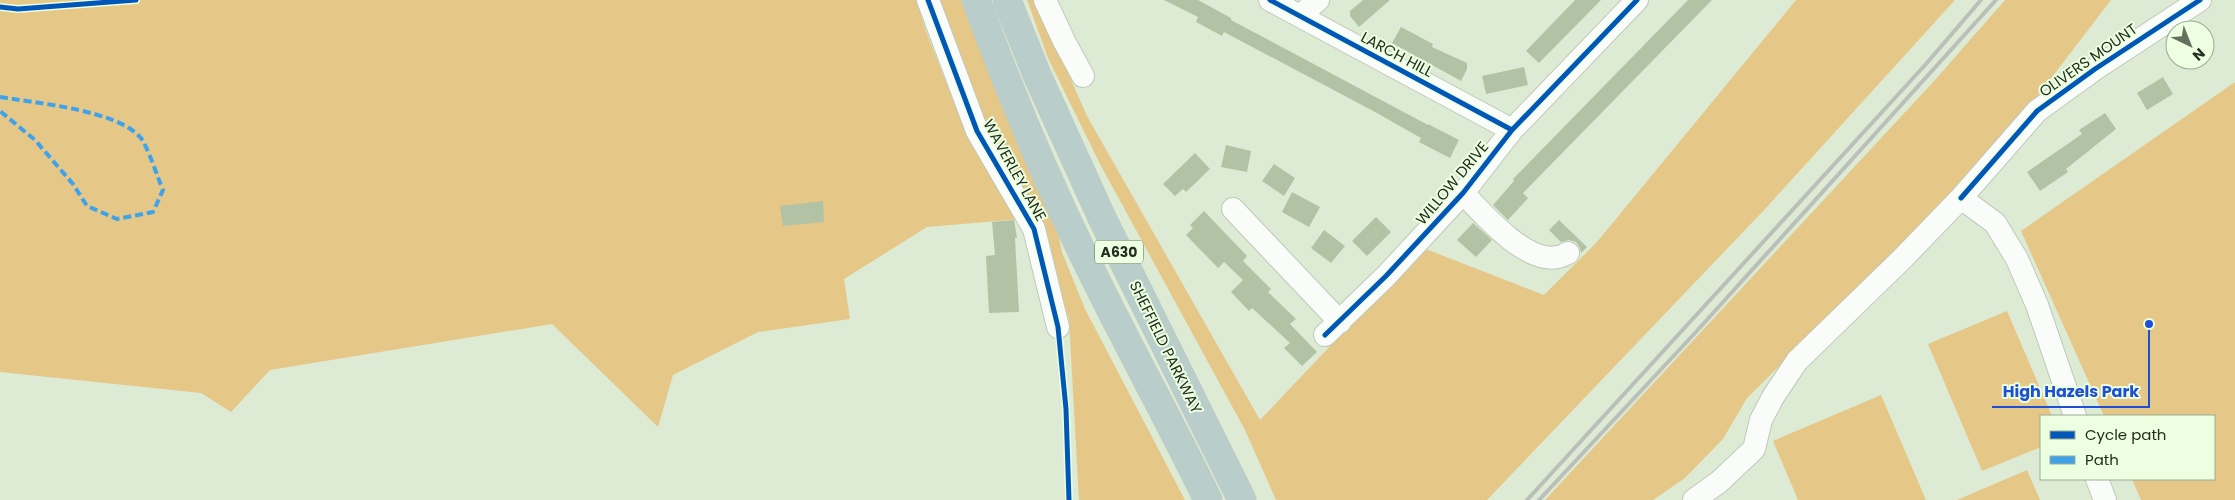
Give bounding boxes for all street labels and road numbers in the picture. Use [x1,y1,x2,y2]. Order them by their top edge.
street label: OLIVERS MOUNT [2035,18,2141,102]
street label: LARCH HILL [1357,26,1437,82]
street label: WAVERLEY LANE [978,115,1052,225]
street label: WILLOW DRIVE [1411,137,1493,229]
road number: A630 [1095,240,1143,264]
street label: SHEFFIELD PARKWAY [1125,277,1207,417]

